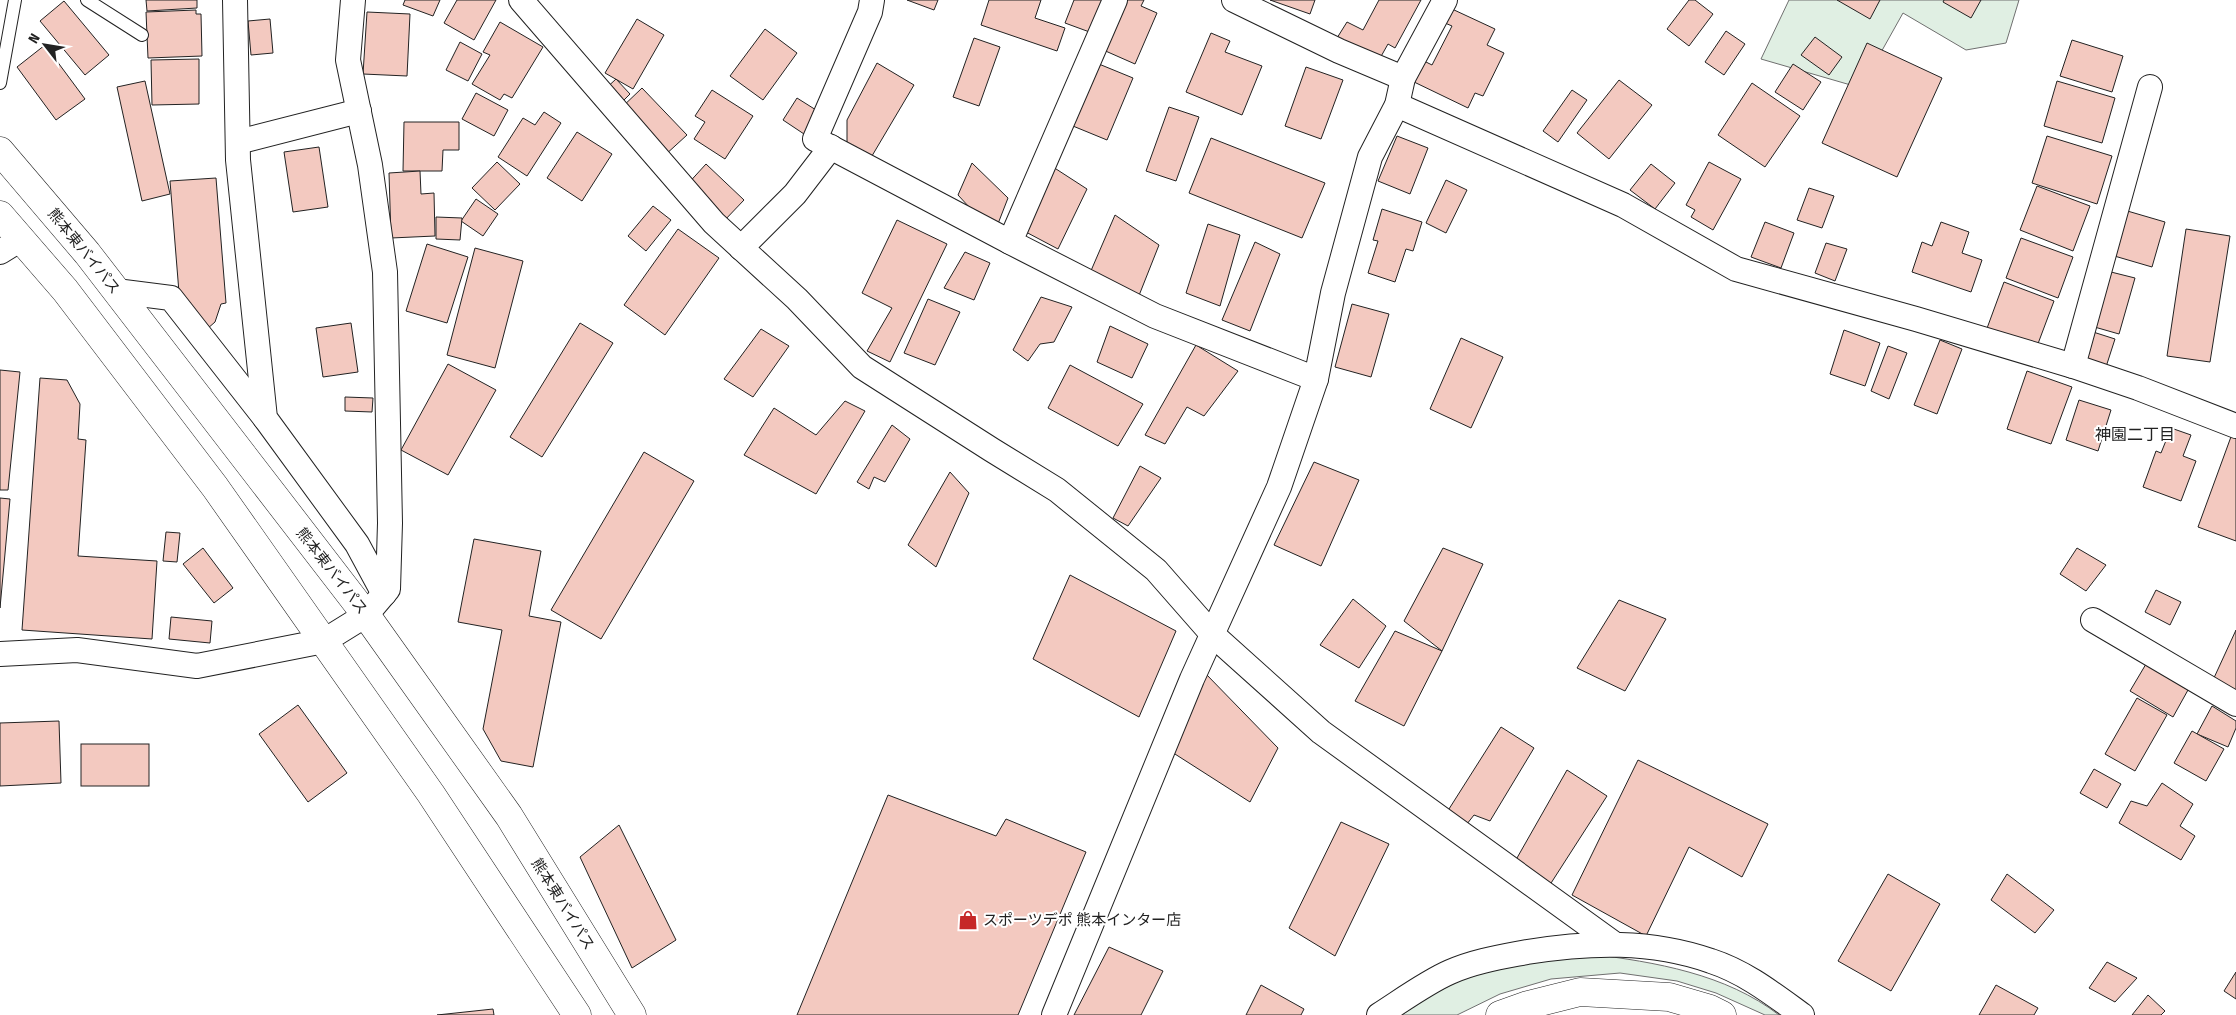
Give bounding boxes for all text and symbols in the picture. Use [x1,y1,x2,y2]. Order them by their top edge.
north arrow [20,20,70,70]
text: N [25,31,44,47]
street label: 熊本東バイパス [44,205,124,297]
district label: 神園二丁目 [2095,425,2175,444]
street label: 熊本東バイパス [293,524,371,618]
street label: 熊本東バイパス [528,855,598,953]
shop icon: スポーツデポ 熊本インター店 [957,909,979,931]
place label: スポーツデポ 熊本インター店 [983,911,1181,929]

